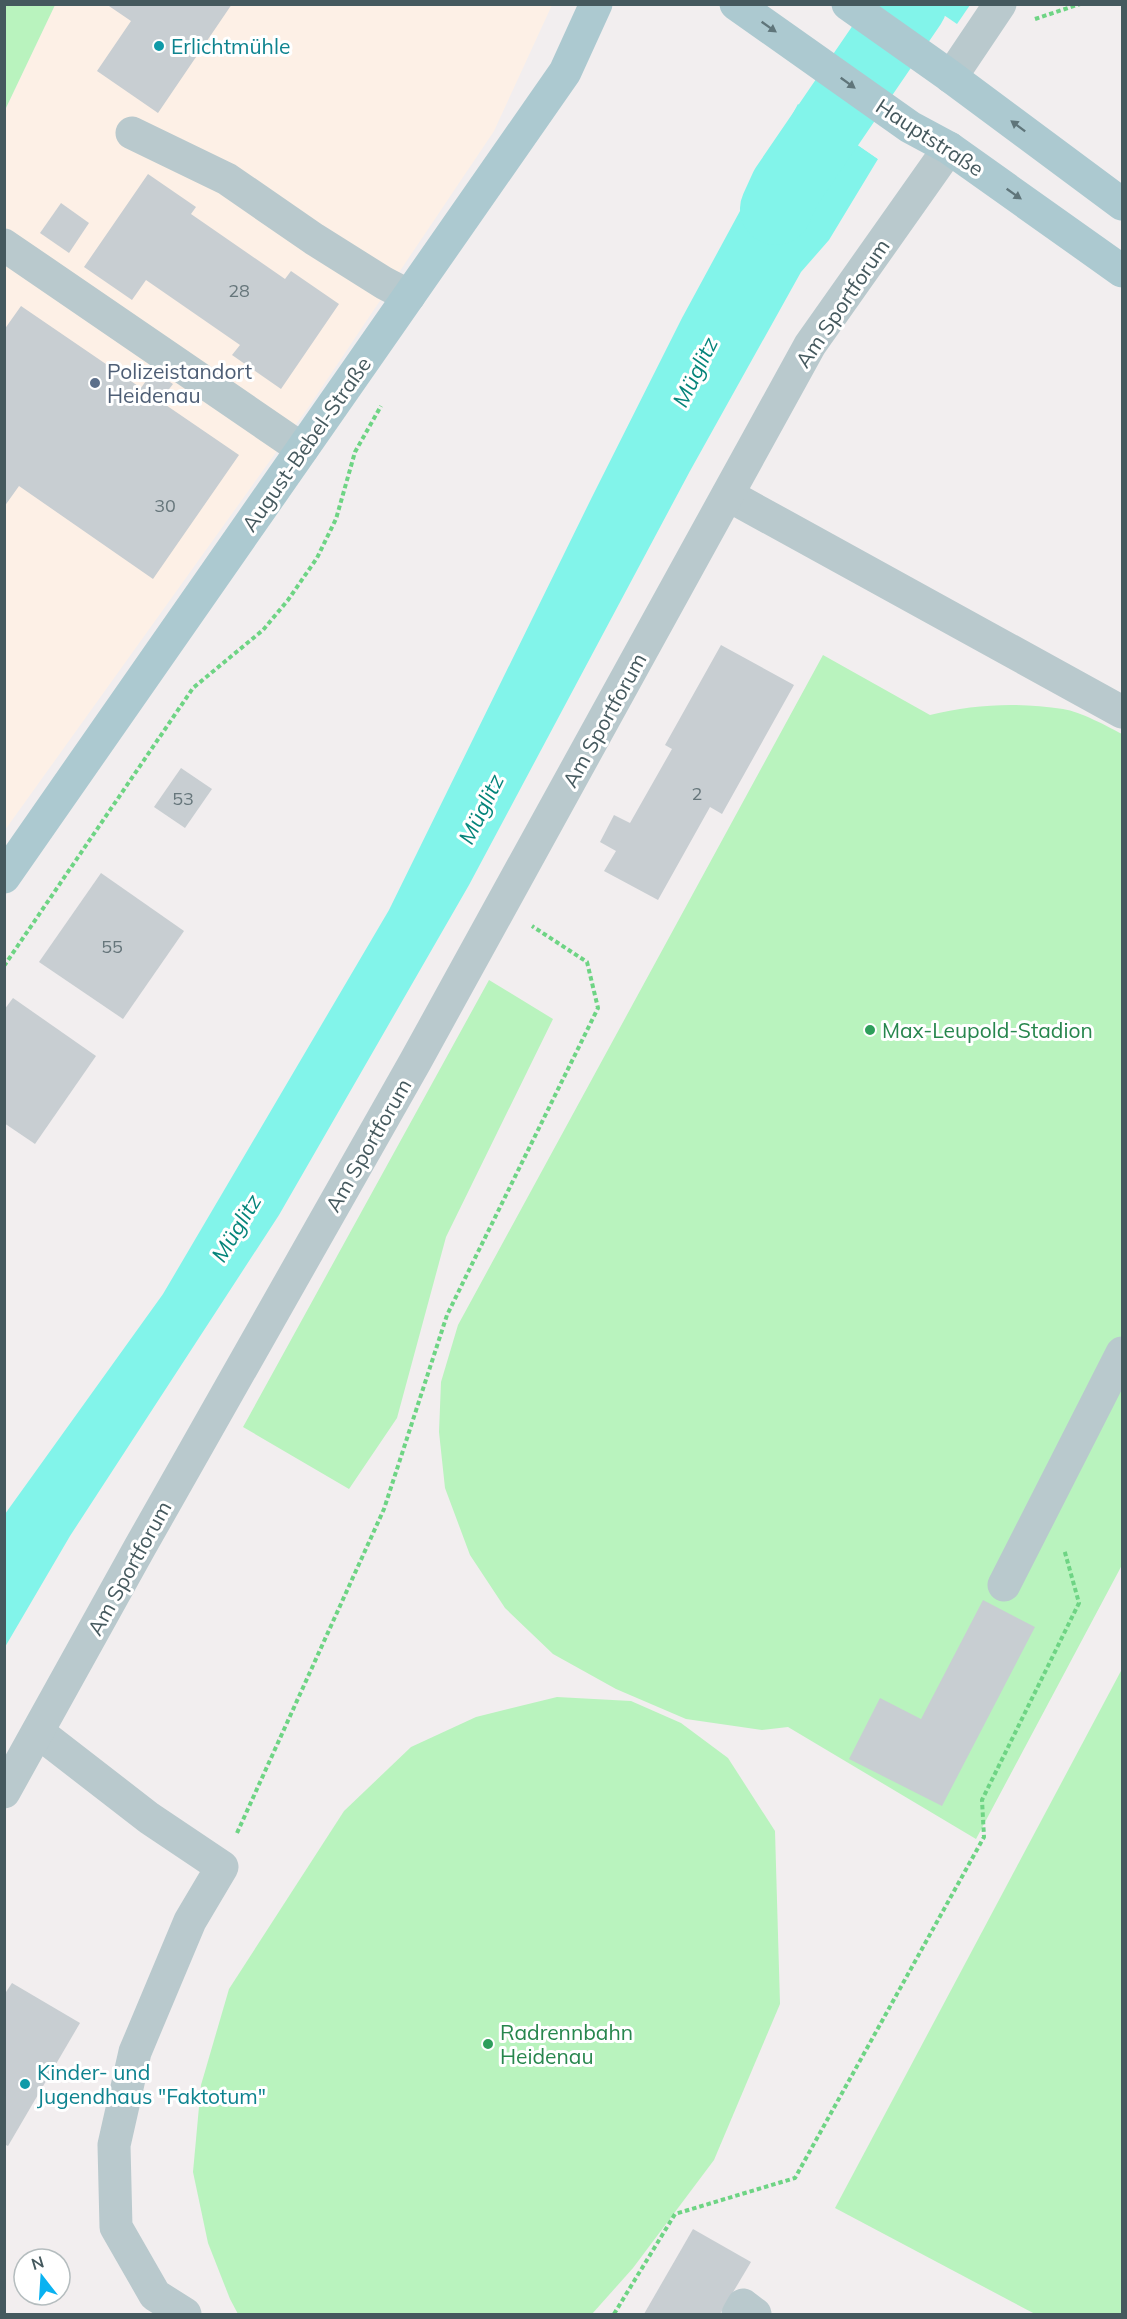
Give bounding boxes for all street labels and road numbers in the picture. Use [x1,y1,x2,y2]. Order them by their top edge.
street label: Hauptstraße [871,93,989,181]
street label: Am Sportforum [789,234,895,372]
street label: August-Bebel-Straße [236,352,376,536]
street label: Am Sportforum [556,648,652,792]
street label: Am Sportforum [319,1074,417,1216]
street label: Am Sportforum [81,1496,177,1640]

